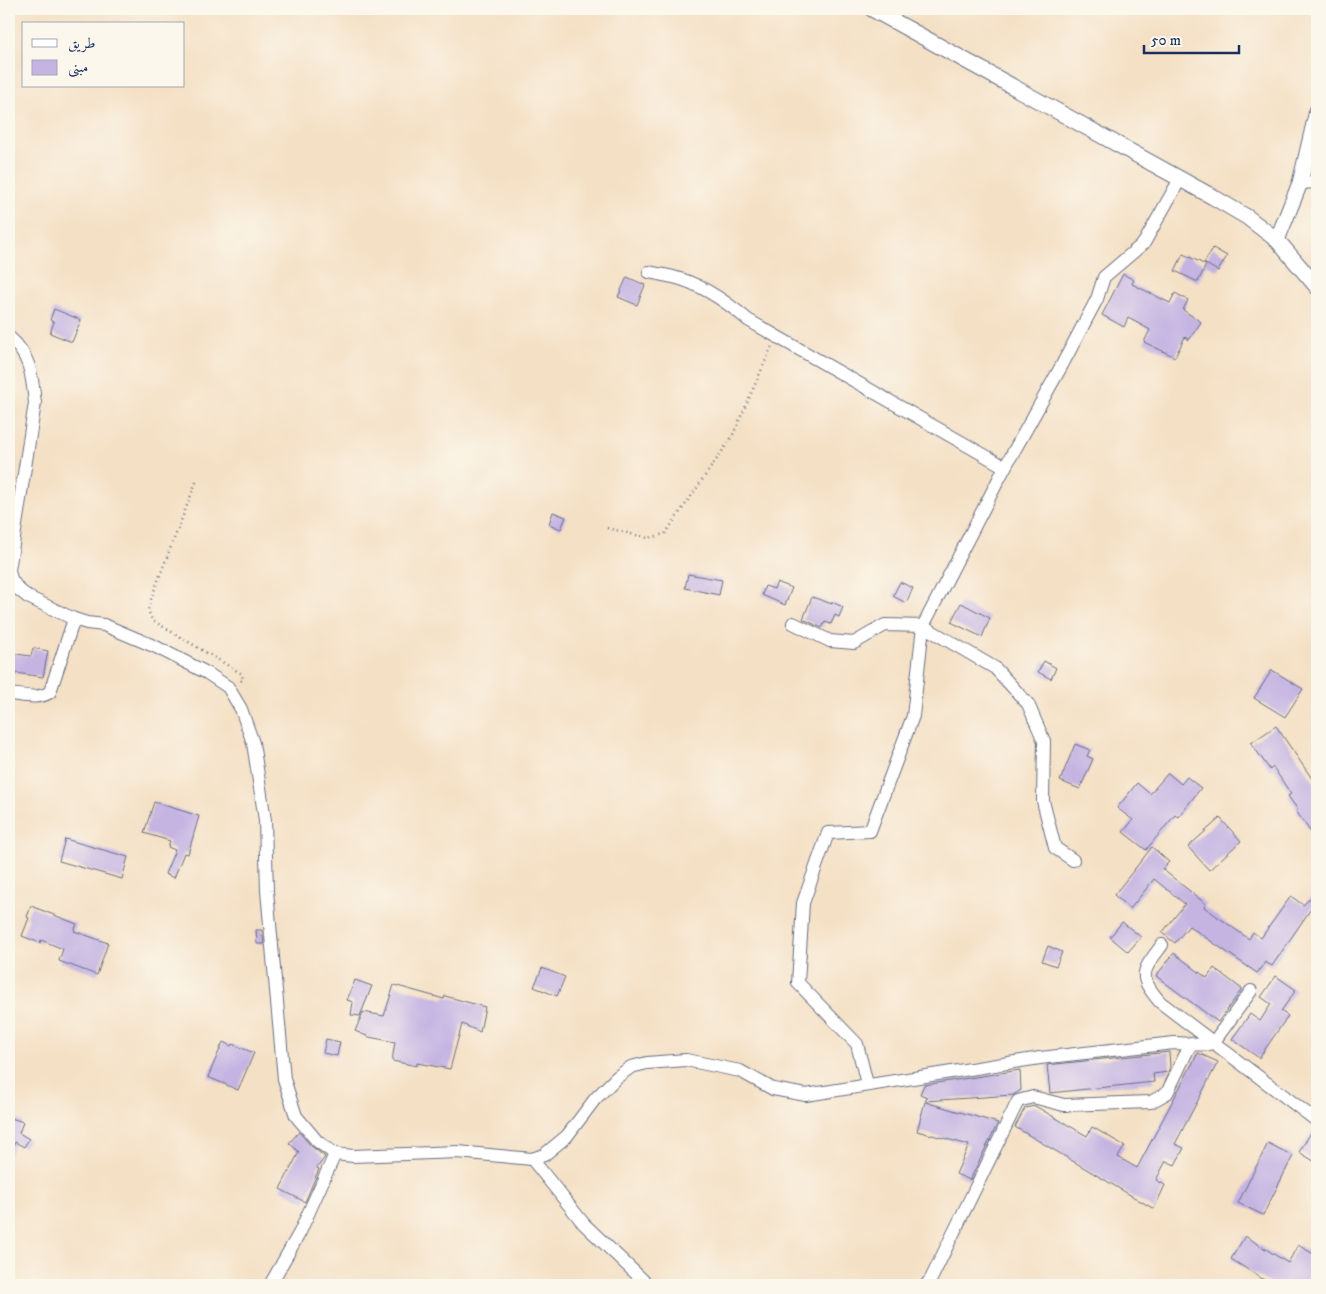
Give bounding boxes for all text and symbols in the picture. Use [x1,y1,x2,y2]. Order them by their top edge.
legend [22,22,185,88]
scale bar [1144,22,1238,54]
text: 50 m [1151,31,1181,50]
text: طريق [68,34,95,53]
text: مبنى [68,58,88,78]

